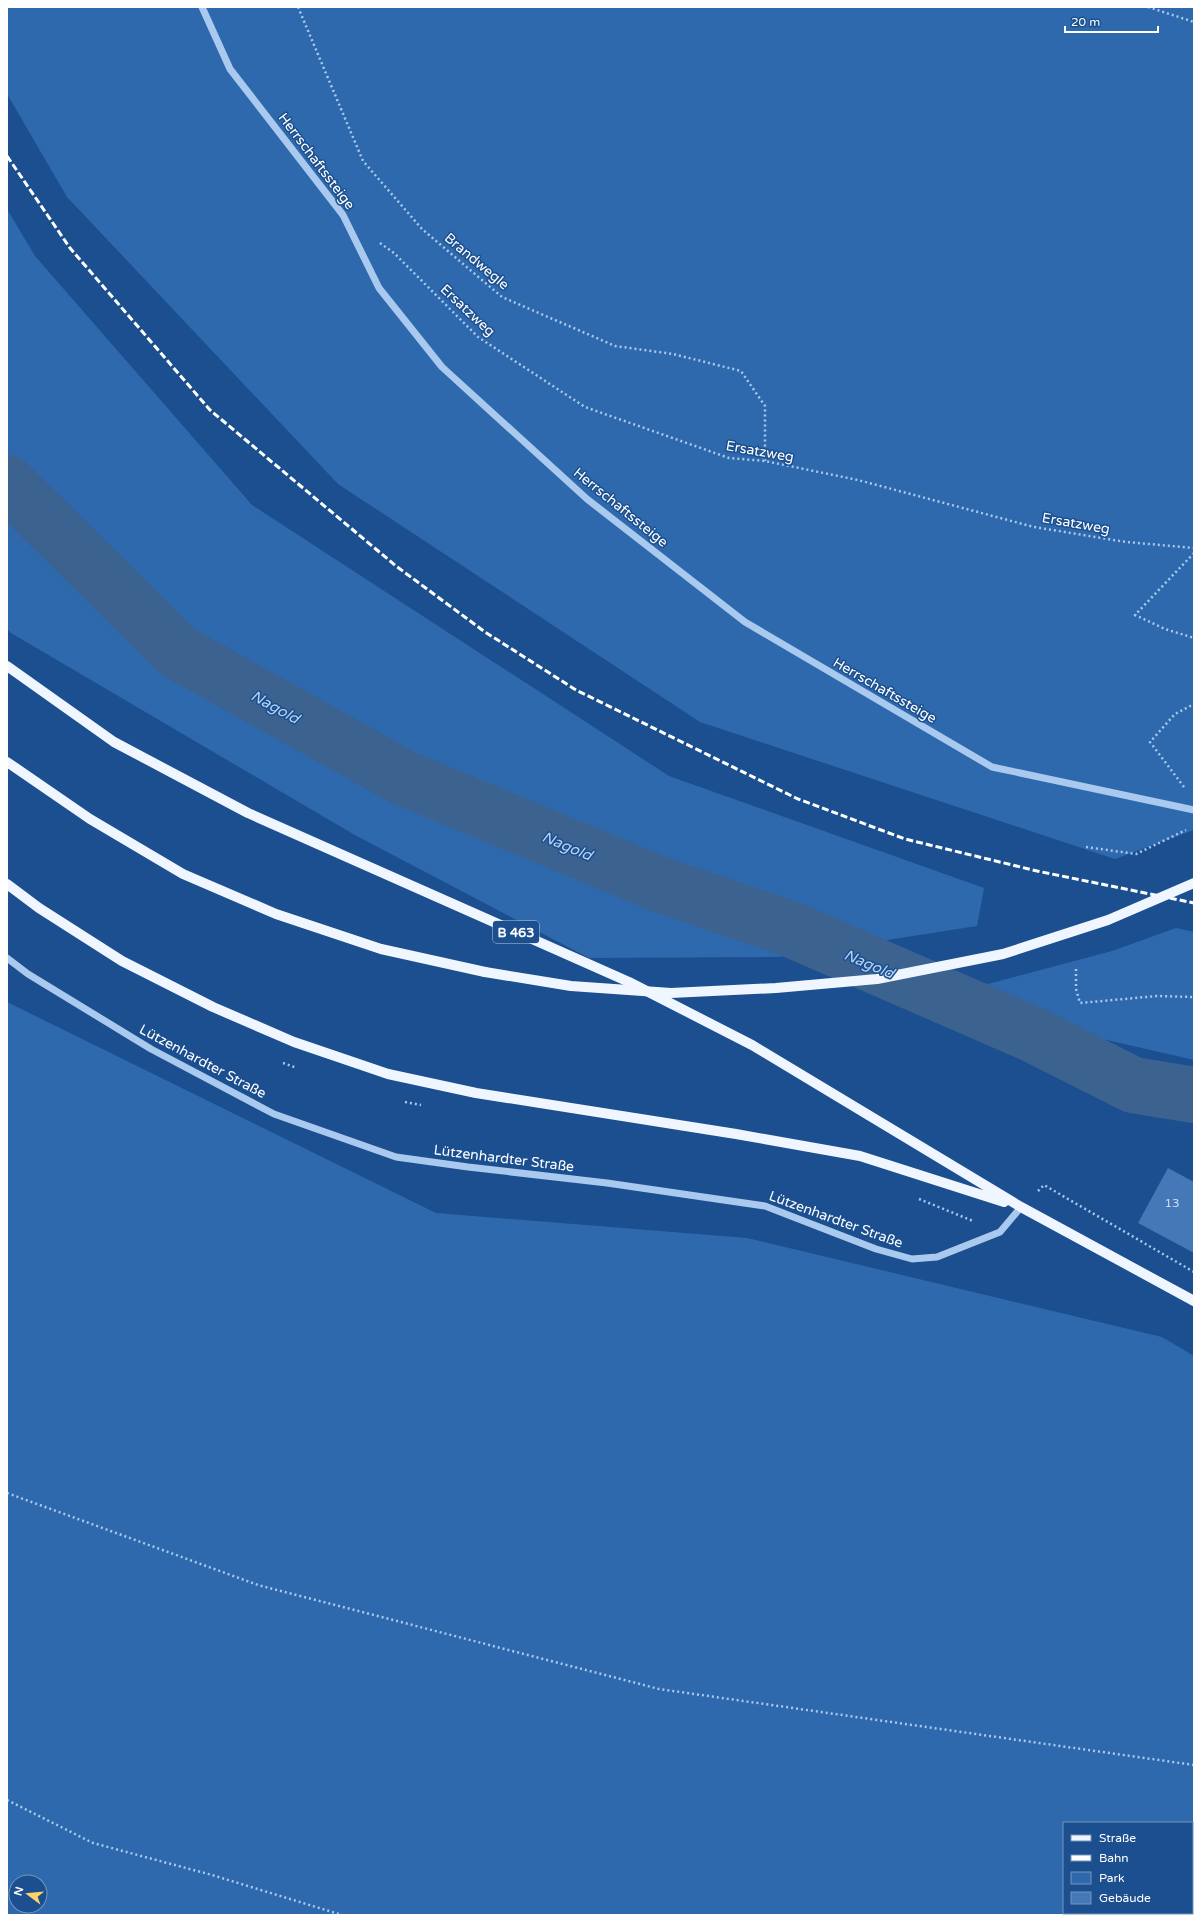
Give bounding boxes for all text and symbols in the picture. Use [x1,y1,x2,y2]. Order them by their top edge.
scale bar [1065,8,1158,34]
text: 20 m [1071,15,1100,29]
street label: Herrschaftssteige [275,110,359,213]
street label: Brandwegle [441,229,513,293]
street label: Ersatzweg [437,281,499,340]
street label: Ersatzweg [725,437,795,466]
street label: Herrschaftssteige [570,464,671,551]
street label: Ersatzweg [1041,509,1111,538]
street label: Herrschaftssteige [830,654,940,727]
water label: Nagold [248,686,304,728]
water label: Nagold [539,828,596,865]
road number: B 463 [493,921,539,943]
water label: Nagold [841,946,898,983]
street label: Lützenhardter Straße [136,1021,269,1102]
street label: Lützenhardter Straße [433,1141,575,1176]
street label: Lützenhardter Straße [767,1187,905,1252]
house number: 13 [1164,1196,1180,1210]
legend [1063,1822,1193,1914]
text: Straße [1099,1831,1136,1845]
text: Bahn [1099,1851,1129,1865]
text: Park [1099,1871,1125,1885]
north arrow [8,1874,48,1914]
text: N [11,1885,26,1897]
text: Gebäude [1099,1891,1151,1905]

